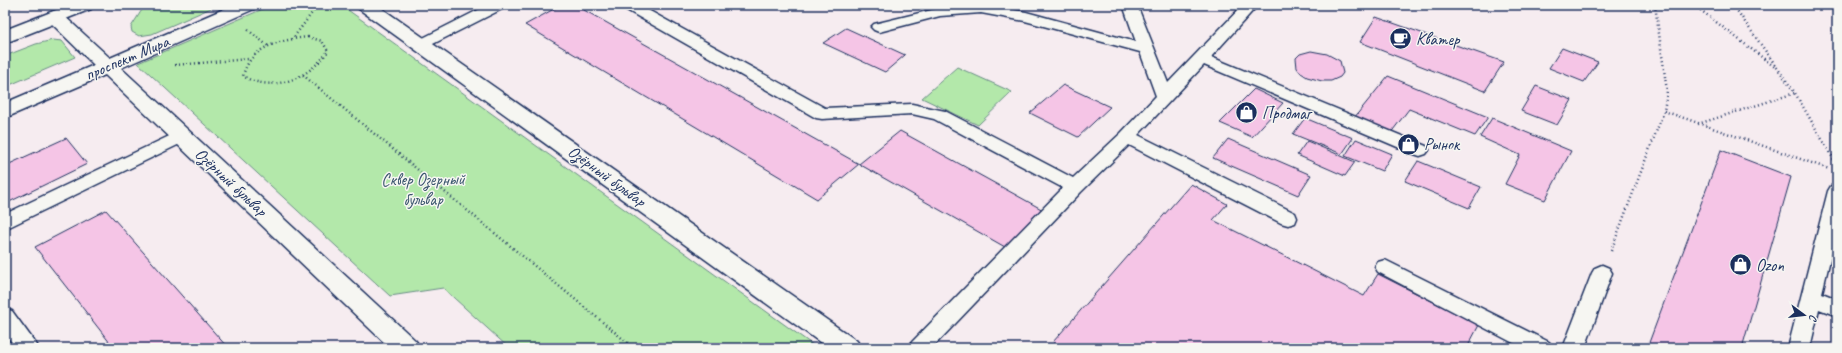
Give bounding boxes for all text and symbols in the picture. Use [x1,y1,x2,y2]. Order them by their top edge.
cafe icon: Кватер [1387,26,1413,52]
place label: Кватер [1416,29,1461,50]
street label: проспект Мира [82,30,174,85]
shop icon: Продмаг [1234,100,1260,126]
place label: Продмаг [1262,103,1313,124]
shop icon: Рынок [1396,131,1422,157]
place label: Рынок [1424,134,1461,155]
street label: Озёрный бульвар [563,141,651,213]
street label: Озёрный бульвар [190,143,273,223]
park label: Сквер Озерный бульвар [381,169,466,210]
shop icon: Ozon [1728,252,1754,278]
place label: Ozon [1756,255,1784,276]
north arrow [1784,295,1824,335]
text: С [1806,313,1821,324]

